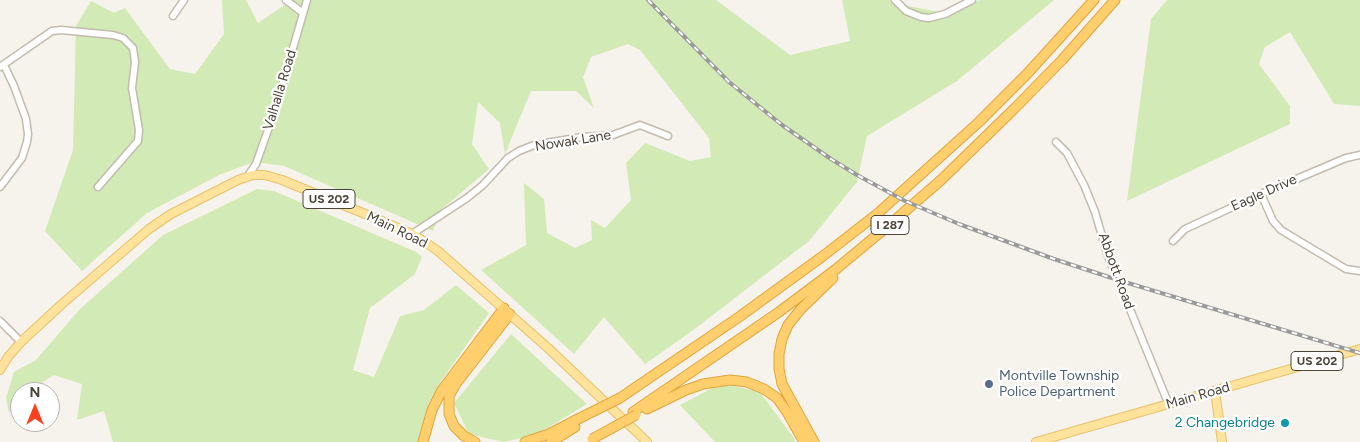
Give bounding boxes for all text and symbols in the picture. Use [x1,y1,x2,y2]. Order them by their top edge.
street label: Valhalla Road [260,48,300,132]
street label: Nowak Lane [534,127,612,155]
street label: Eagle Drive [1229,171,1299,215]
road number: US 202 [303,190,355,208]
street label: Main Road [364,208,430,252]
road number: I 287 [871,216,909,234]
street label: Abbott Road [1094,230,1138,312]
road number: US 202 [1291,352,1343,371]
place label: Montville Township Police Department [999,368,1119,401]
marker: Montville Township Police Department [983,378,995,390]
street label: Main Road [1164,379,1232,413]
north arrow [10,382,60,432]
text: N [30,384,40,401]
place label: 2 Changebridge [1175,415,1275,431]
marker: 2 Changebridge [1279,417,1291,429]

